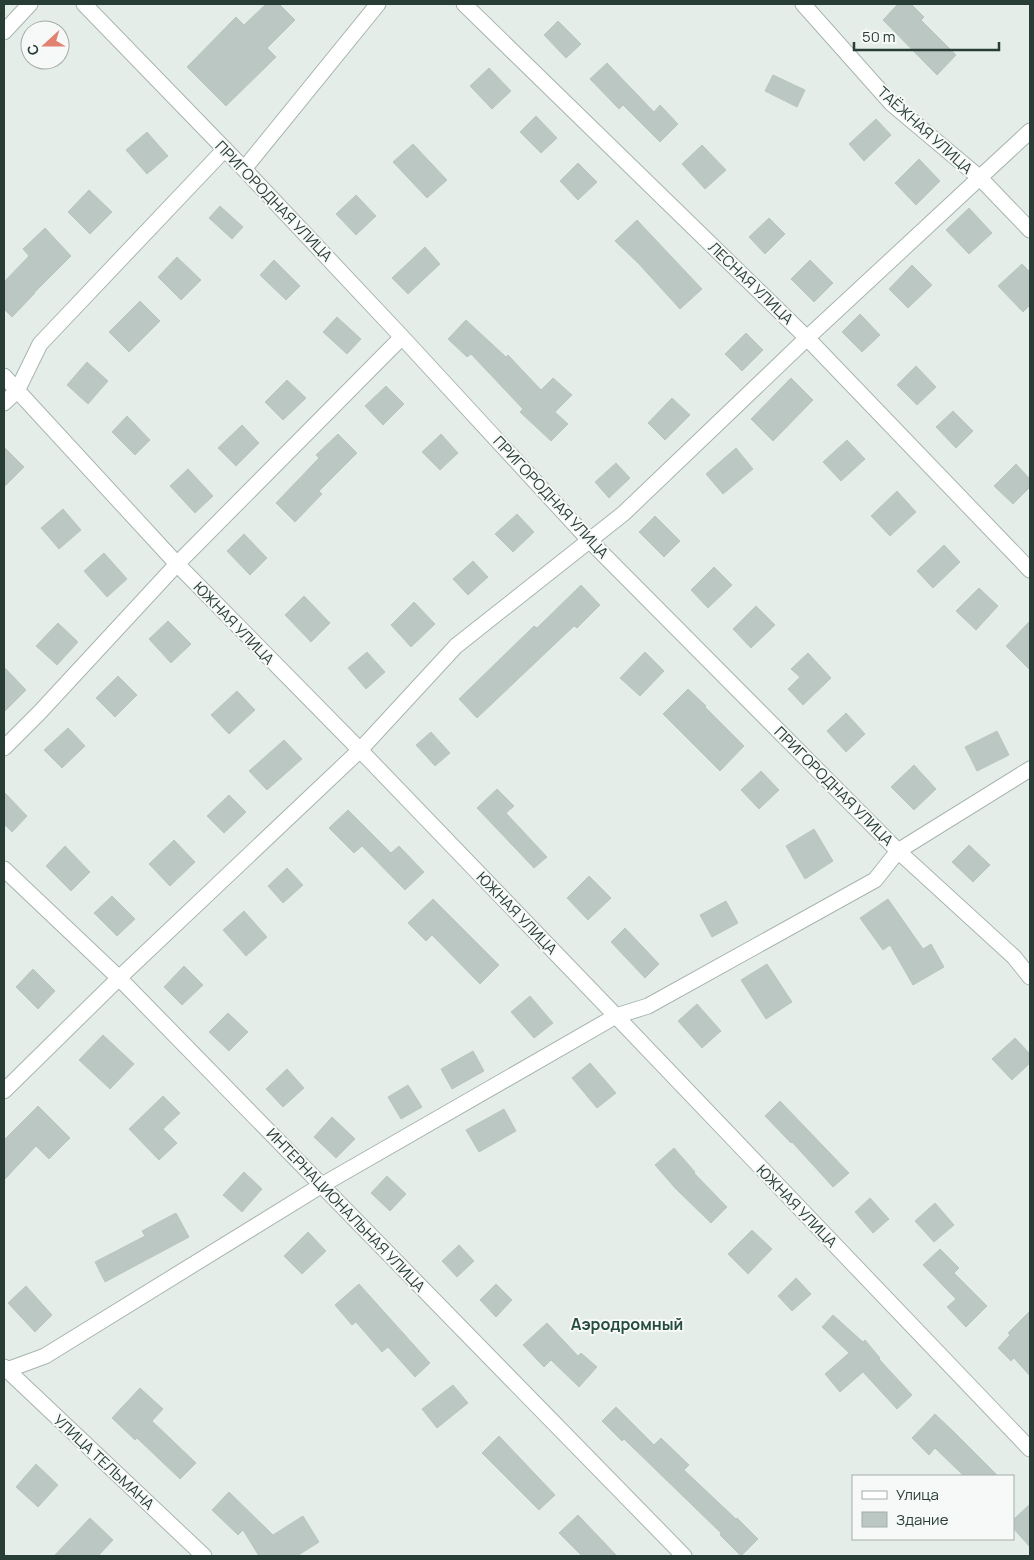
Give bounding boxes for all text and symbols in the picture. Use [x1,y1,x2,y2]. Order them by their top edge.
north arrow [20,20,70,70]
scale bar [854,20,999,52]
text: 50 m [862,26,896,47]
text: С [22,42,43,58]
street label: ТАЁЖНАЯ УЛИЦА [873,82,978,179]
street label: ПРИГОРОДНАЯ УЛИЦА [211,136,338,266]
street label: ЛЕСНАЯ УЛИЦА [704,237,799,329]
street label: ПРИГОРОДНАЯ УЛИЦА [489,431,614,563]
street label: ЮЖНАЯ УЛИЦА [189,577,279,669]
street label: ПРИГОРОДНАЯ УЛИЦА [770,722,899,851]
street label: ЮЖНАЯ УЛИЦА [472,867,562,959]
street label: ИНТЕРНАЦИОНАЛЬНАЯ УЛИЦА [262,1123,430,1297]
street label: ЮЖНАЯ УЛИЦА [752,1160,842,1252]
district label: Аэродромный [571,1313,683,1335]
street label: УЛИЦА ТЕЛЬМАНА [49,1410,160,1515]
legend [852,1475,1014,1540]
text: Улица [896,1484,939,1505]
text: Здание [896,1509,949,1530]

